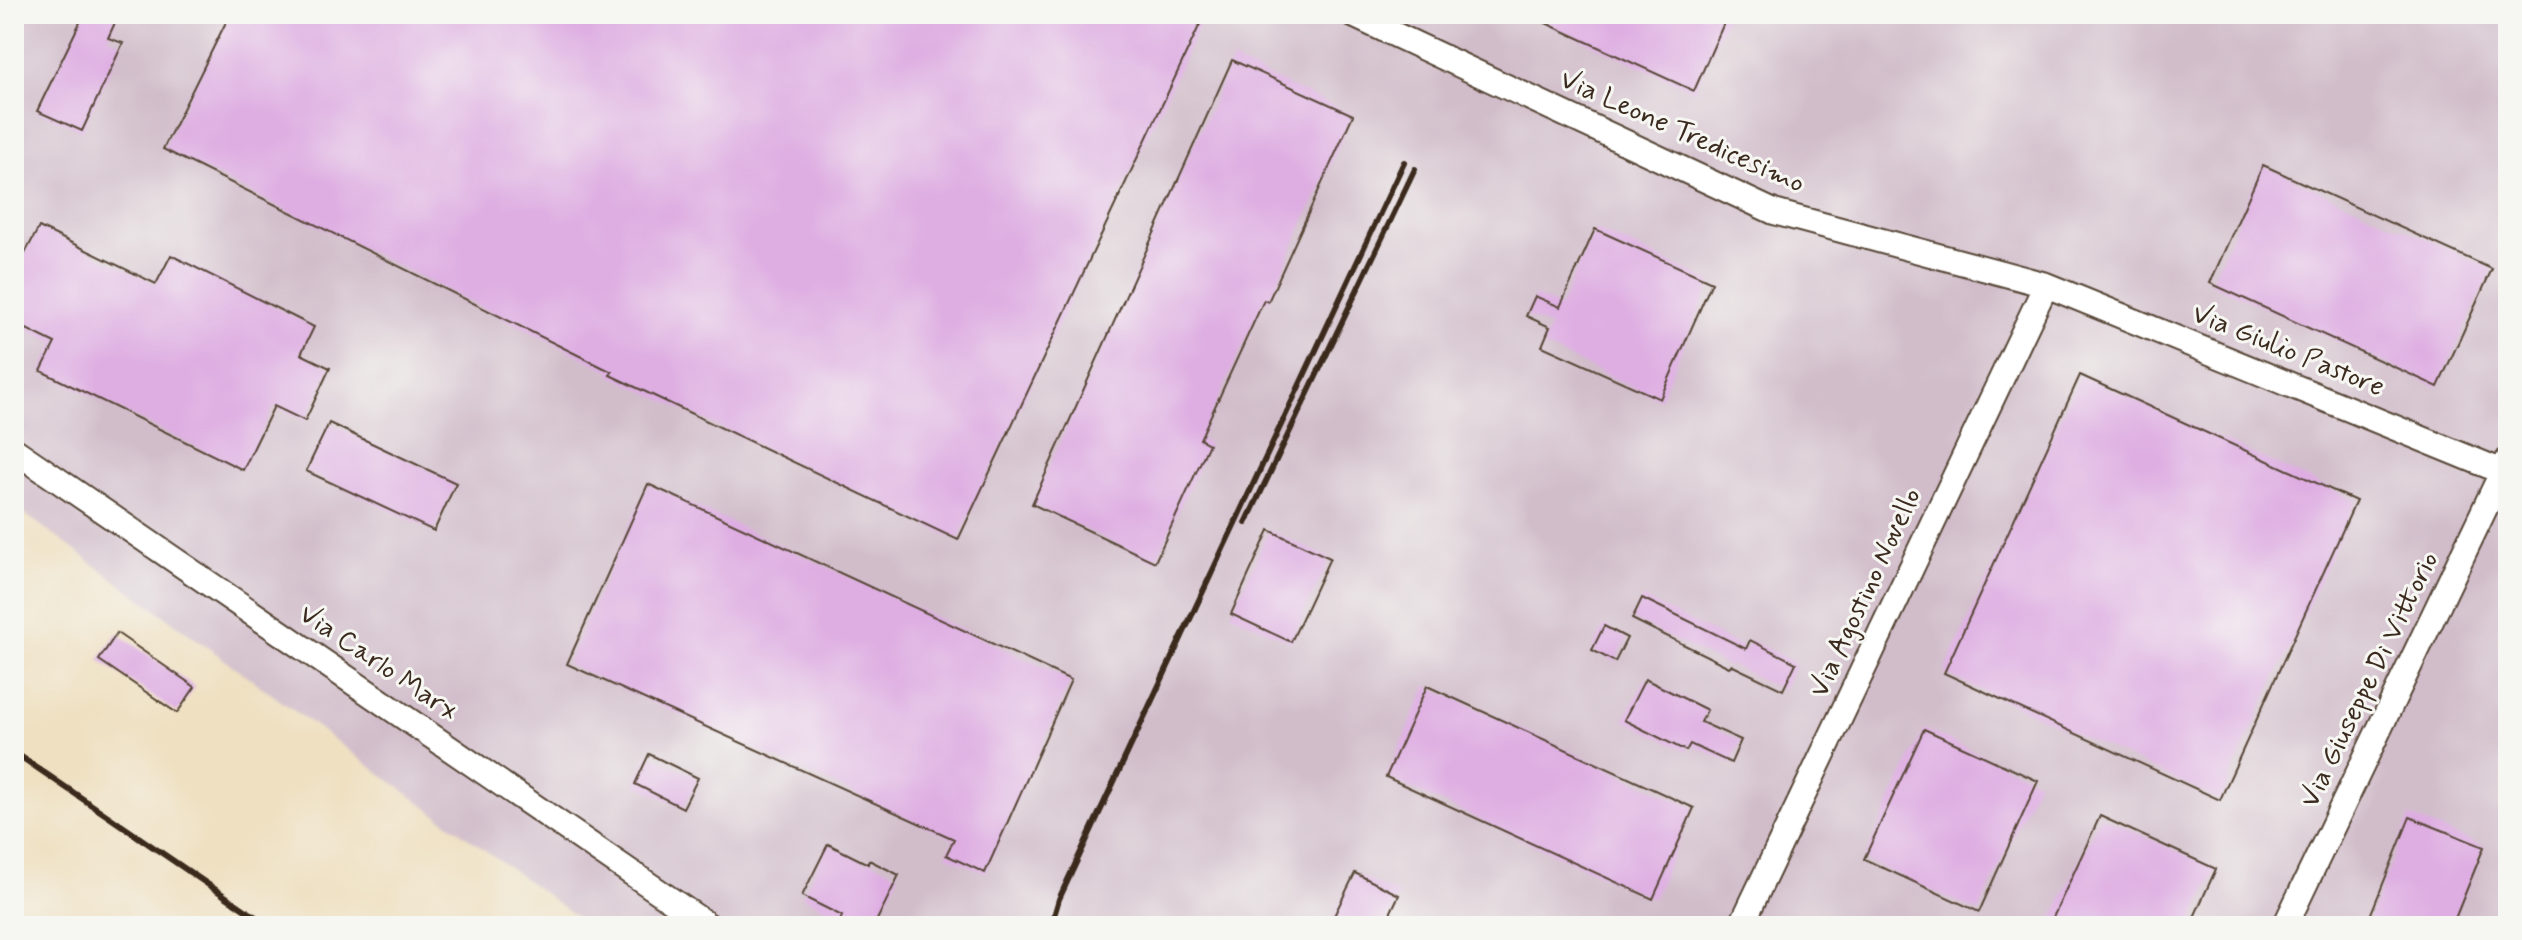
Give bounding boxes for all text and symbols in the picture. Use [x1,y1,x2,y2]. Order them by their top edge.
street label: Via Leone Tredicesimo [1554,61,1810,203]
street label: Via Giulio Pastore [2186,296,2390,406]
street label: Via Agostino Novello [1801,482,1931,704]
street label: Via Giuseppe Di Vittorio [2292,546,2448,814]
street label: Via Carlo Marx [291,596,465,730]

